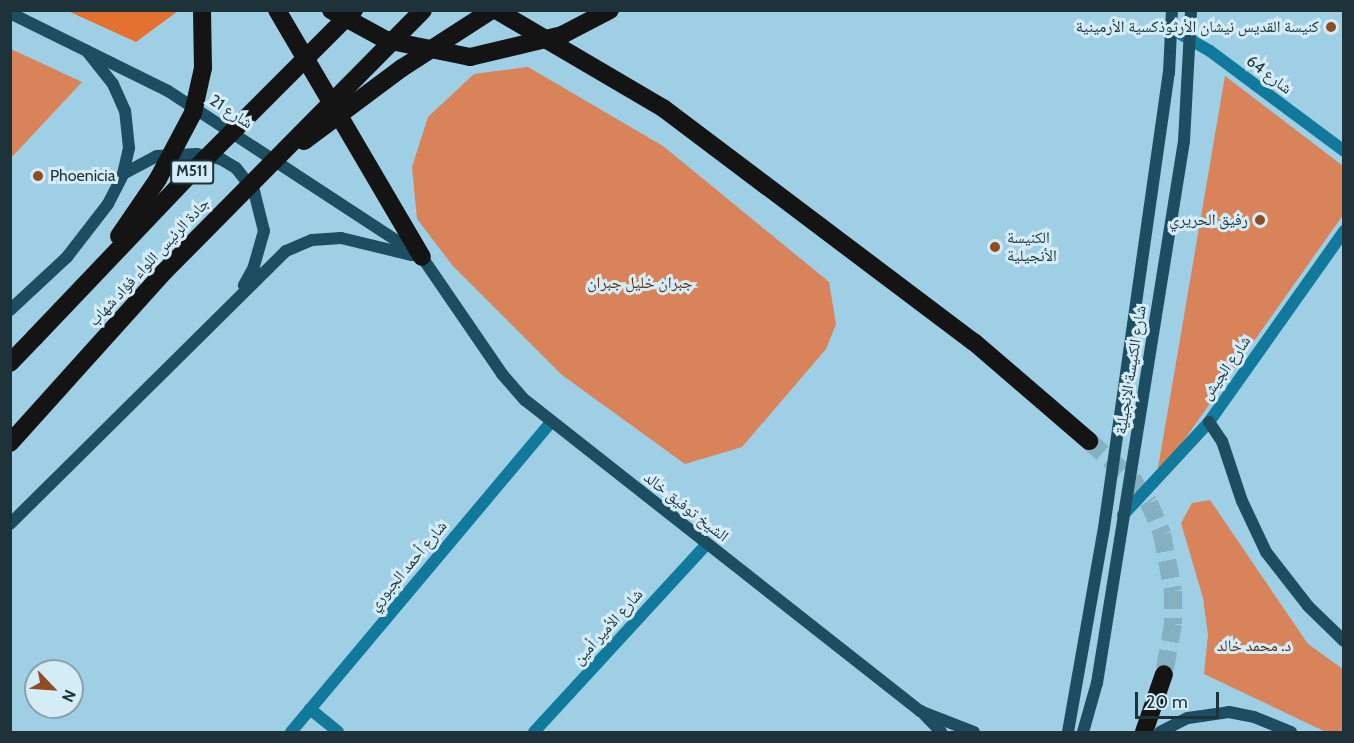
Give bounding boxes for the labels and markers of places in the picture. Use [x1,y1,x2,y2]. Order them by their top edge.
place label: كنيسة القديس نيشان الأرثوذكسية الأرمينية [1076,17,1319,37]
marker: كنيسة القديس نيشان الأرثوذكسية الأرمينية [1324,20,1338,34]
place label: Phoenicia [50,166,115,186]
marker: Phoenicia [31,169,45,183]
place label: رفيق الحريري [1169,210,1248,230]
marker: رفيق الحريري [1253,213,1267,227]
place label: الكنيسة الأنجيلية [1007,228,1057,266]
marker: الكنيسة الأنجيلية [988,240,1002,254]

